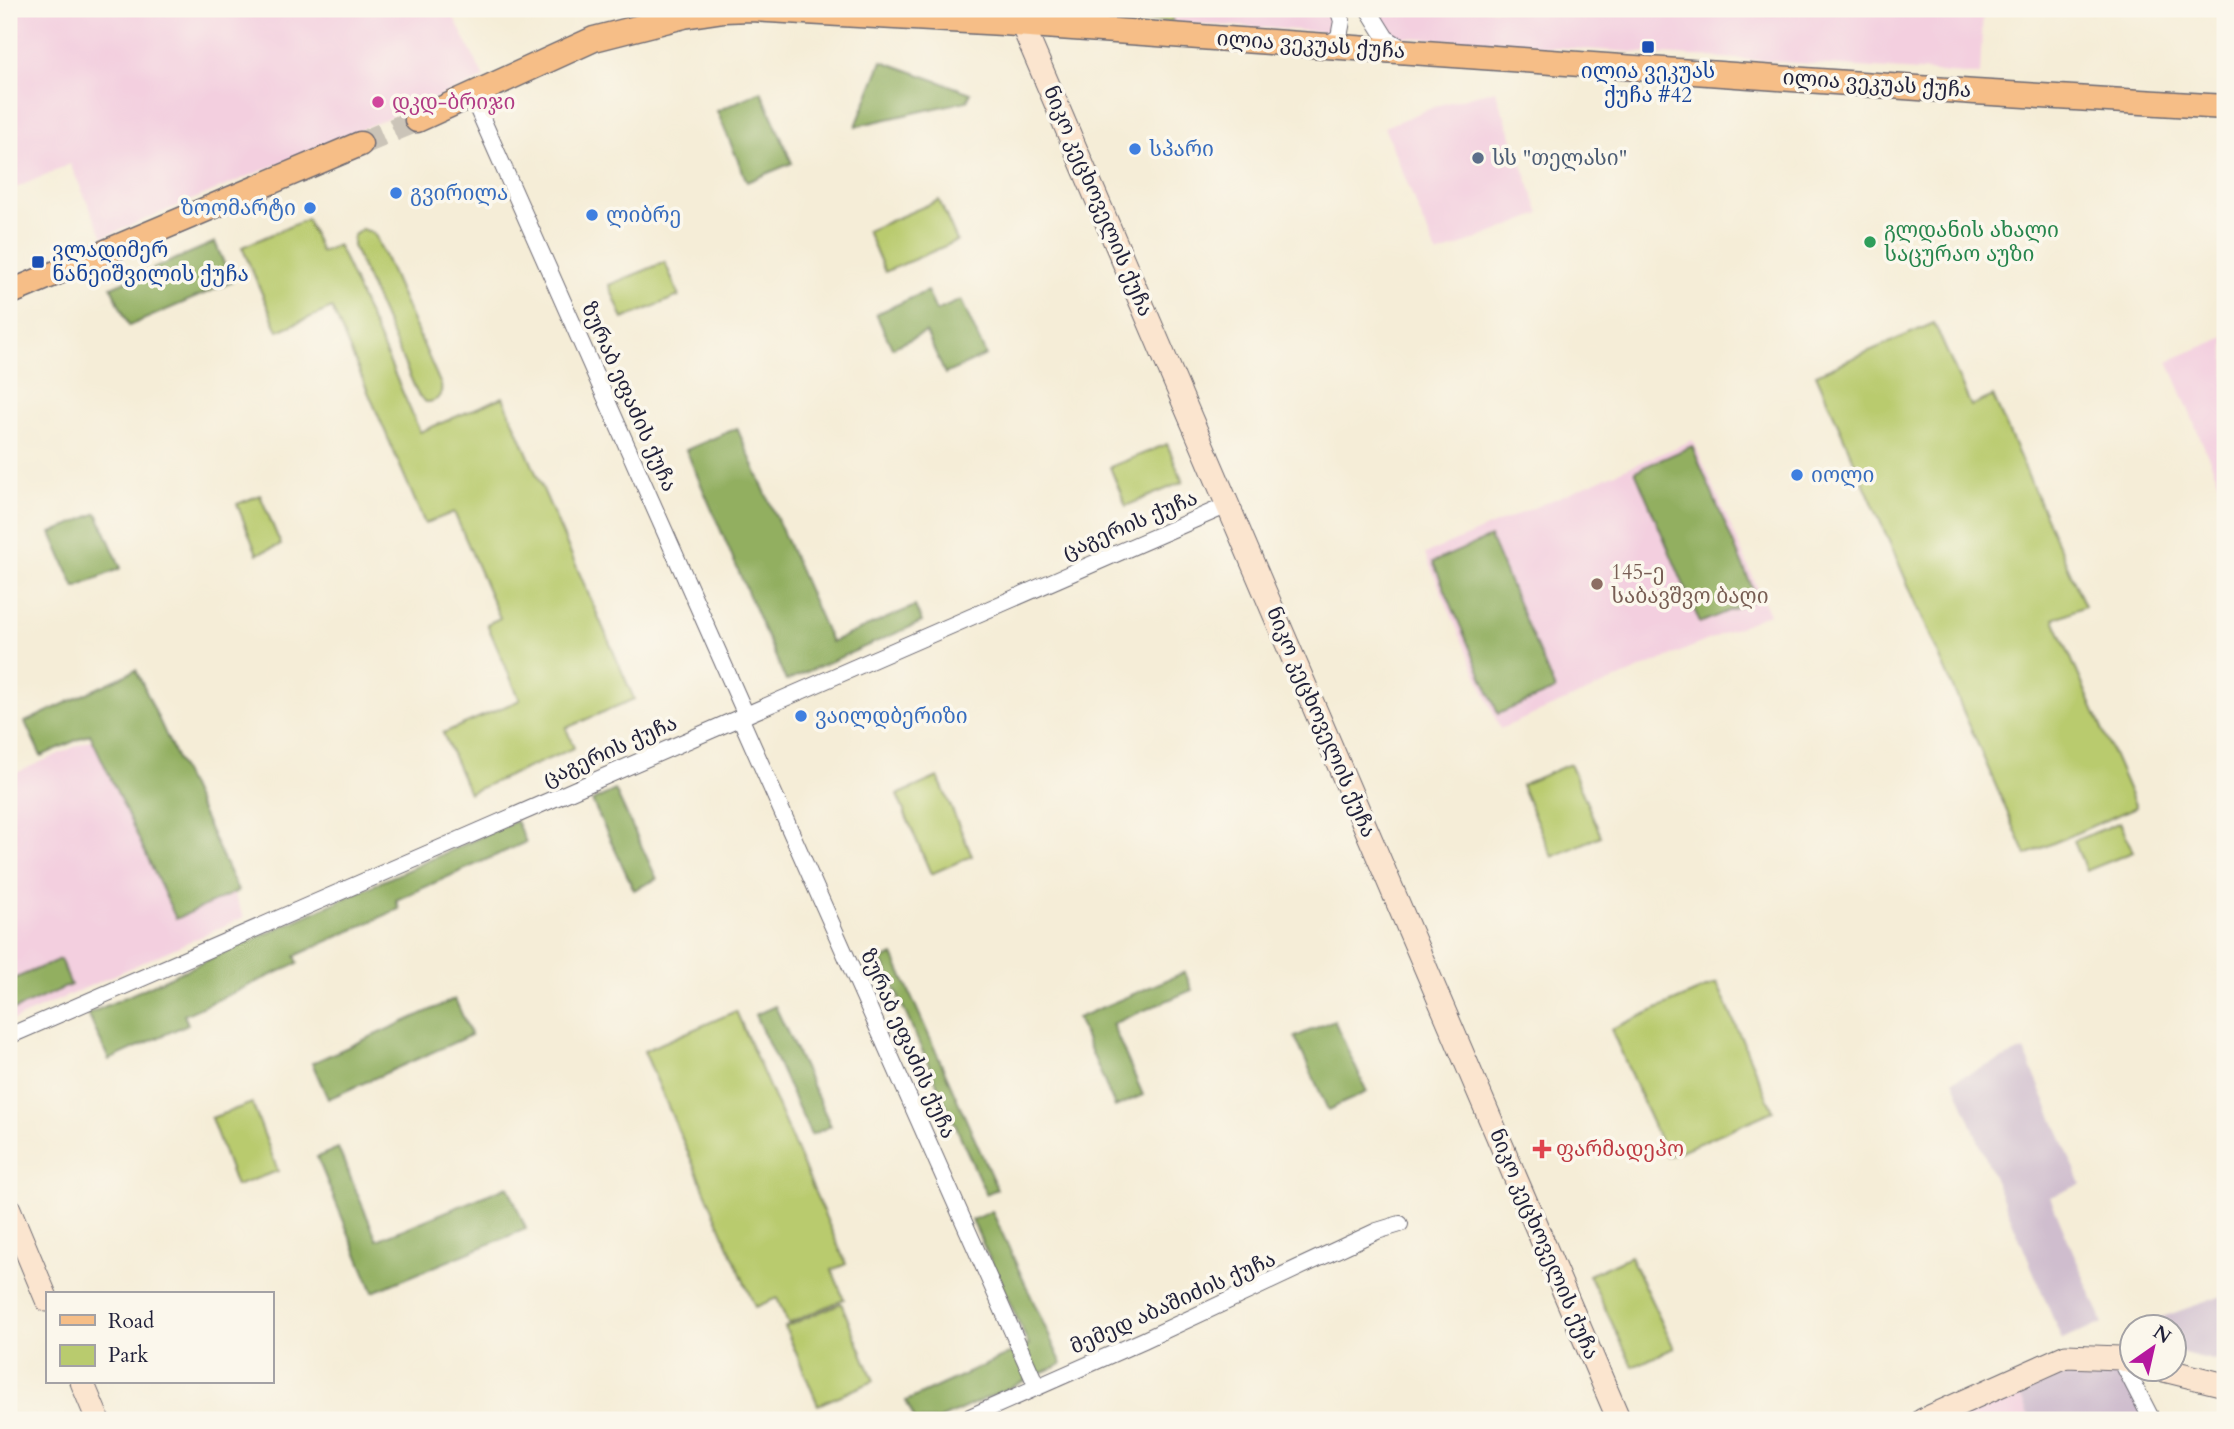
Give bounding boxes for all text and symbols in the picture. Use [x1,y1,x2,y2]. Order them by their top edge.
street label: ილია ვეკუას ქუჩა [1216,24,1406,66]
marker: ილია ვეკუას ქუჩა #42 [1640,39,1656,55]
place label: ილია ვეკუას ქუჩა #42 [1581,57,1715,110]
street label: ილია ვეკუას ქუჩა [1782,63,1972,105]
street label: ნიკო კეცხოველის ქუჩა [1036,81,1160,321]
place label: დკდ-ბრიჯი [392,88,515,117]
marker: დკდ-ბრიჯი [370,94,386,110]
place label: სპარი [1149,135,1214,164]
marker: სპარი [1127,141,1143,157]
place label: სს "თელასი" [1492,144,1627,173]
marker: სს "თელასი" [1470,150,1486,166]
place label: გვირილა [410,179,508,208]
marker: გვირილა [388,185,404,201]
place label: ზოომარტი [181,194,296,223]
marker: ზოომარტი [302,200,318,216]
place label: ლიბრე [606,201,681,230]
marker: ლიბრე [584,207,600,223]
place label: გლდანის ახალი საცურაო აუზი [1884,216,2059,269]
marker: გლდანის ახალი საცურაო აუზი [1862,234,1878,250]
place label: ვლადიმერ ნანეიშვილის ქუჩა [52,236,249,289]
marker: ვლადიმერ ნანეიშვილის ქუჩა [30,254,46,270]
street label: ზურაბ ეფაძის ქუჩა [574,298,684,496]
place label: იოლი [1811,461,1874,490]
marker: იოლი [1789,467,1805,483]
street label: ცაგერის ქუჩა [1058,483,1202,567]
place label: 145-ე საბავშვო ბაღი [1611,558,1769,611]
marker: 145-ე საბავშვო ბაღი [1589,576,1605,592]
street label: ნიკო კეცხოველის ქუჩა [1259,602,1383,842]
place label: ვაილდბერიზი [815,702,968,731]
street label: ცაგერის ქუჩა [538,708,682,794]
marker: ვაილდბერიზი [793,708,809,724]
street label: ზურაბ ეფაძის ქუჩა [853,945,963,1143]
street label: ნიკო კეცხოველის ქუჩა [1482,1124,1606,1364]
place label: ფარმადეპო [1556,1135,1684,1164]
marker: ფარმადეპო [1534,1141,1550,1157]
street label: მემედ აბაშიძის ქუჩა [1066,1245,1280,1361]
legend [46,1292,273,1384]
text: Road [108,1307,154,1336]
north arrow [2118,1314,2188,1384]
text: N [2148,1319,2176,1350]
text: Park [108,1341,149,1370]

